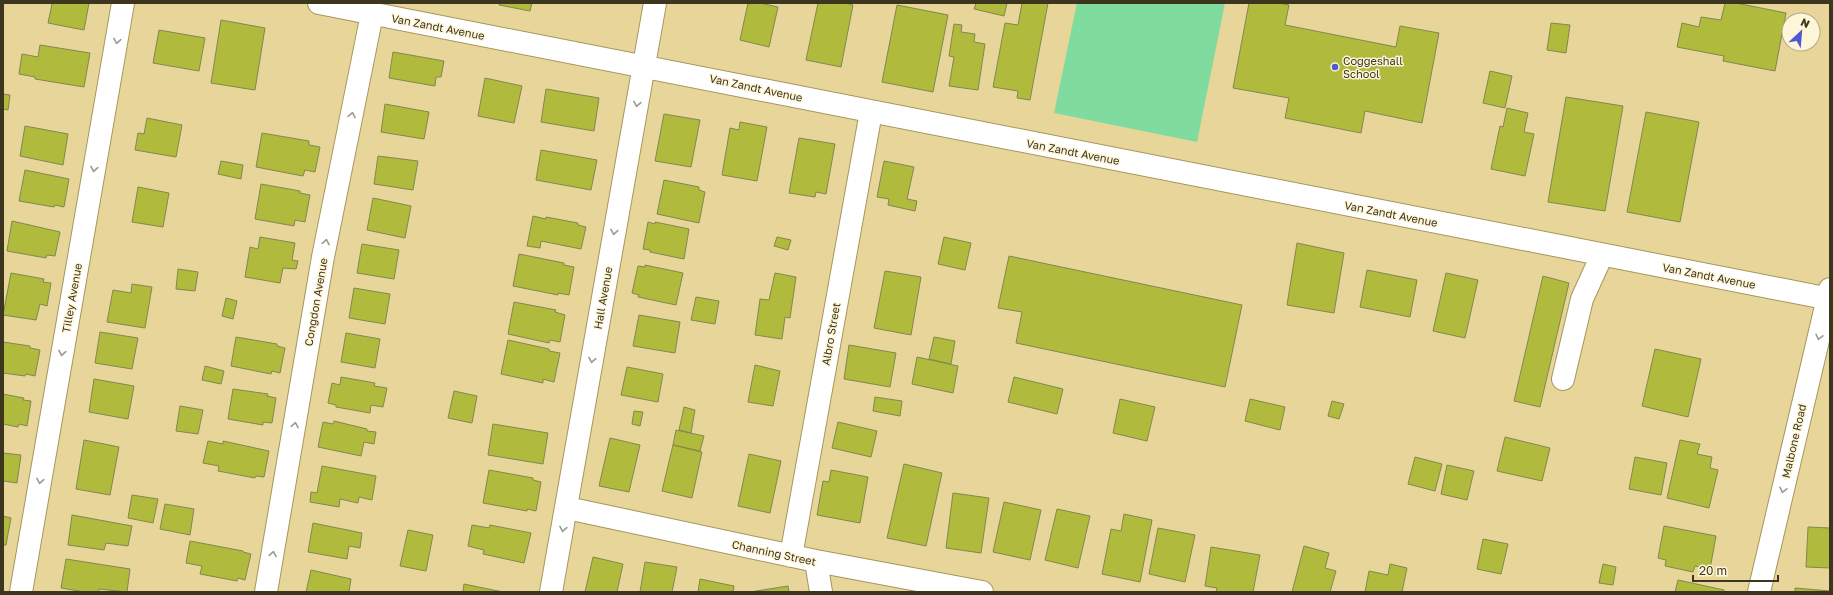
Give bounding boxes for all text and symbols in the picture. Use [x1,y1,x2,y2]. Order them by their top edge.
street label: Van Zandt Avenue [390,11,486,42]
north arrow [1781,12,1821,52]
text: N [1799,15,1812,30]
one-way arrow [113,38,121,45]
place label: Coggeshall School [1343,54,1403,80]
marker: Coggeshall School [1330,62,1340,72]
street label: Van Zandt Avenue [708,71,804,104]
one-way arrow [633,101,642,107]
one-way arrow [347,112,356,118]
street label: Van Zandt Avenue [1025,136,1121,167]
one-way arrow [90,166,99,173]
street label: Van Zandt Avenue [1343,198,1439,229]
one-way arrow [611,229,619,235]
one-way arrow [322,239,330,245]
street label: Congdon Avenue [301,257,330,347]
street label: Van Zandt Avenue [1661,260,1757,291]
street label: Tilley Avenue [59,262,84,334]
street label: Hall Avenue [591,266,614,330]
street label: Albro Street [819,302,842,366]
one-way arrow [1815,333,1824,340]
one-way arrow [58,350,67,356]
one-way arrow [588,357,597,363]
street label: Malbone Road [1779,403,1808,479]
one-way arrow [290,422,298,429]
one-way arrow [36,478,45,484]
one-way arrow [1779,487,1787,494]
one-way arrow [559,526,567,532]
street label: Channing Street [731,537,817,568]
one-way arrow [268,550,277,557]
scale bar [1693,557,1778,583]
text: 20 m [1699,563,1727,578]

